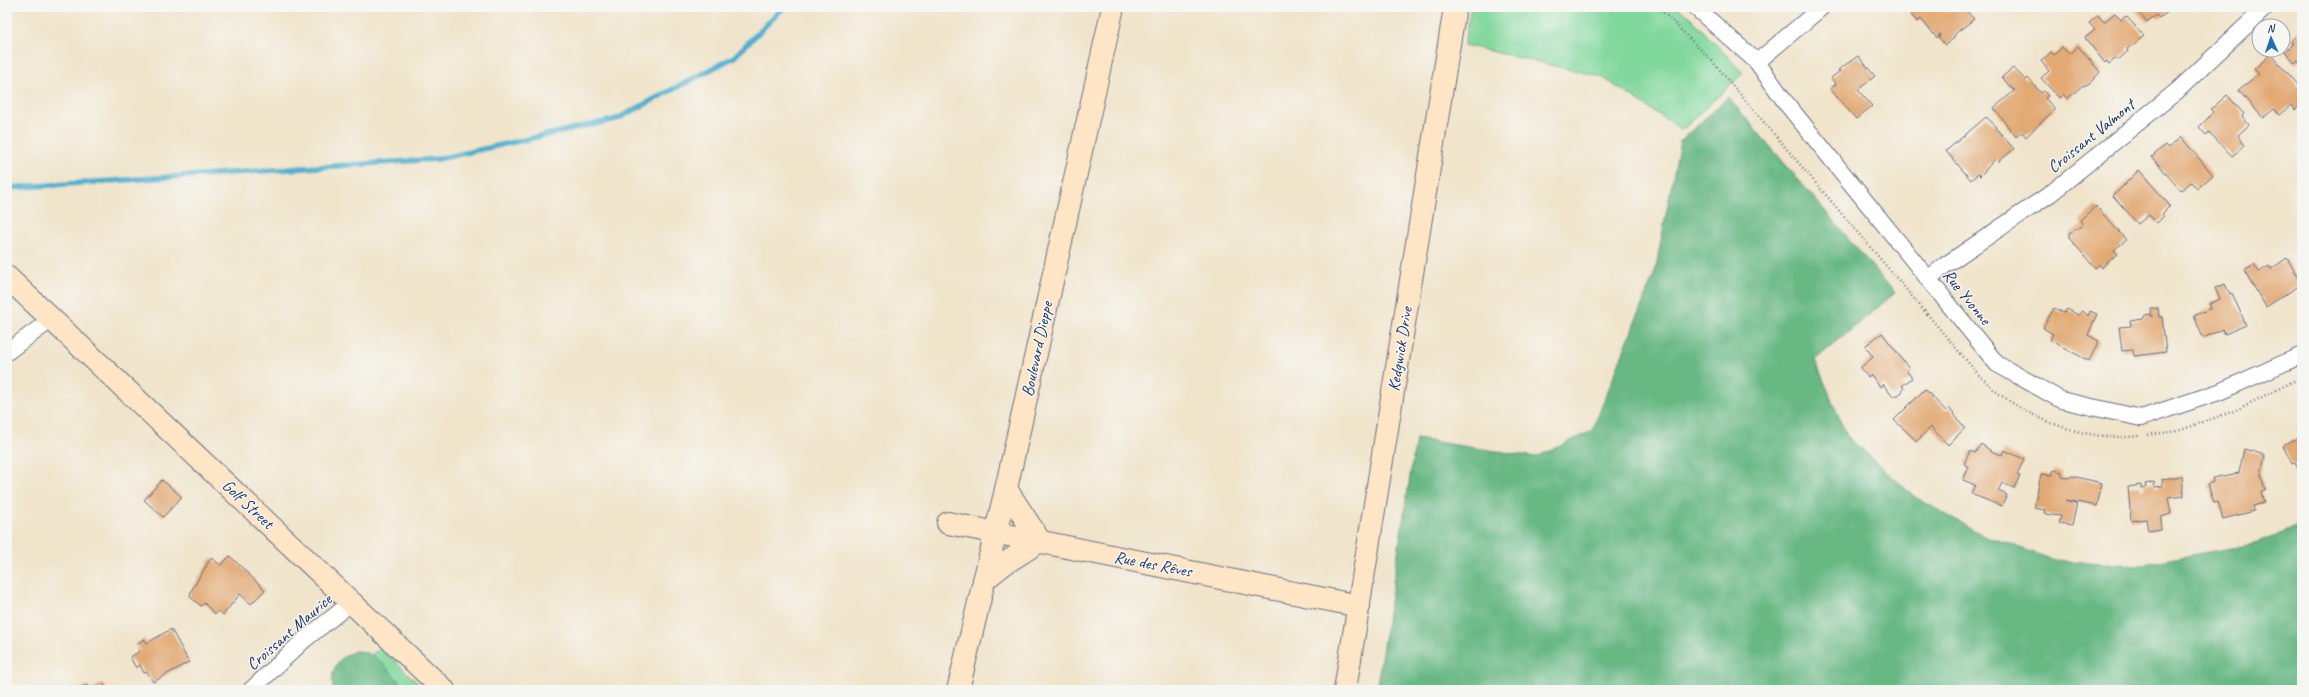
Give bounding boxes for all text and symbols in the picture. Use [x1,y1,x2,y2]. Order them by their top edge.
north arrow [2251,18,2291,58]
text: N [2267,21,2276,35]
street label: Croissant Valmont [2043,93,2141,177]
street label: Rue Yvonne [1938,265,1997,330]
street label: Boulevard Dieppe [1017,298,1058,398]
street label: Kedgwick Drive [1383,304,1417,392]
street label: Golf Street [218,475,280,535]
street label: Rue des Rêves [1113,546,1195,582]
street label: Croissant Maurice [242,588,337,675]

